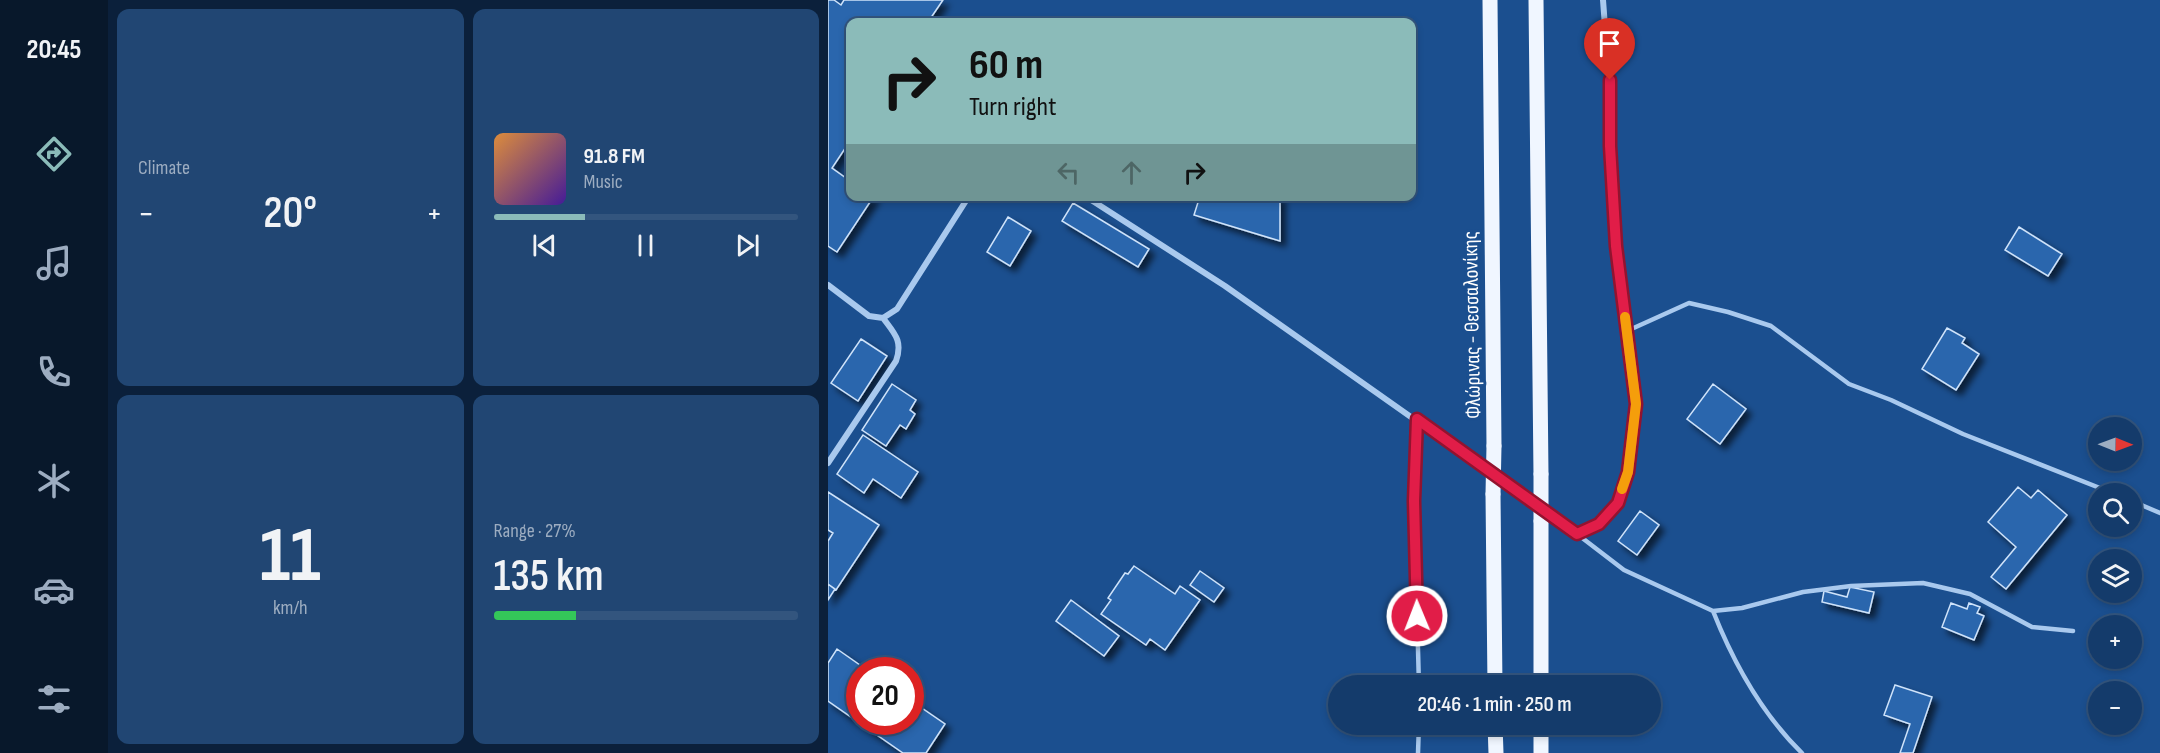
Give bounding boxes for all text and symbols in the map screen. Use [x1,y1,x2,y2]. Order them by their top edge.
pin [1584,18,1635,80]
icon: arrive [1593,27,1626,60]
text: 20:45 [27,34,81,66]
text: 60 m [969,40,1043,91]
icon: right [870,42,948,120]
text: Turn right [969,91,1056,123]
icon: directions [33,133,75,175]
text: 91.8 FM [584,143,645,170]
text: Climate [138,156,190,180]
icon: left [1052,156,1085,189]
icon: ahead [1115,156,1148,189]
icon: right [1178,156,1211,189]
text: Music [584,170,623,194]
text: 20° [263,186,317,241]
text: − [138,194,154,234]
text: + [426,194,443,234]
icon: previous [528,229,561,262]
icon: pause [629,229,662,262]
icon: next [731,229,764,262]
street label: Φλώρινας - Θεσσαλονίκης [1458,231,1486,419]
icon: music [33,242,75,284]
icon: phone [33,351,75,393]
north arrow [2088,417,2142,471]
map controls [2088,417,2142,735]
icon: climate [33,460,75,502]
button: search [2088,483,2142,537]
text: 11 [260,510,321,603]
text: Range · 27% [494,519,576,543]
text: 135 km [494,549,604,604]
button: layers [2088,549,2142,603]
icon: car [33,569,75,611]
position arrow [1385,584,1449,648]
text: km/h [273,596,308,620]
button: + [2088,615,2142,669]
speed limit sign: 20 [846,657,924,735]
icon: filters [33,678,75,720]
button: − [2088,681,2142,735]
text: 20:46 · 1 min · 250 m [1417,691,1572,718]

